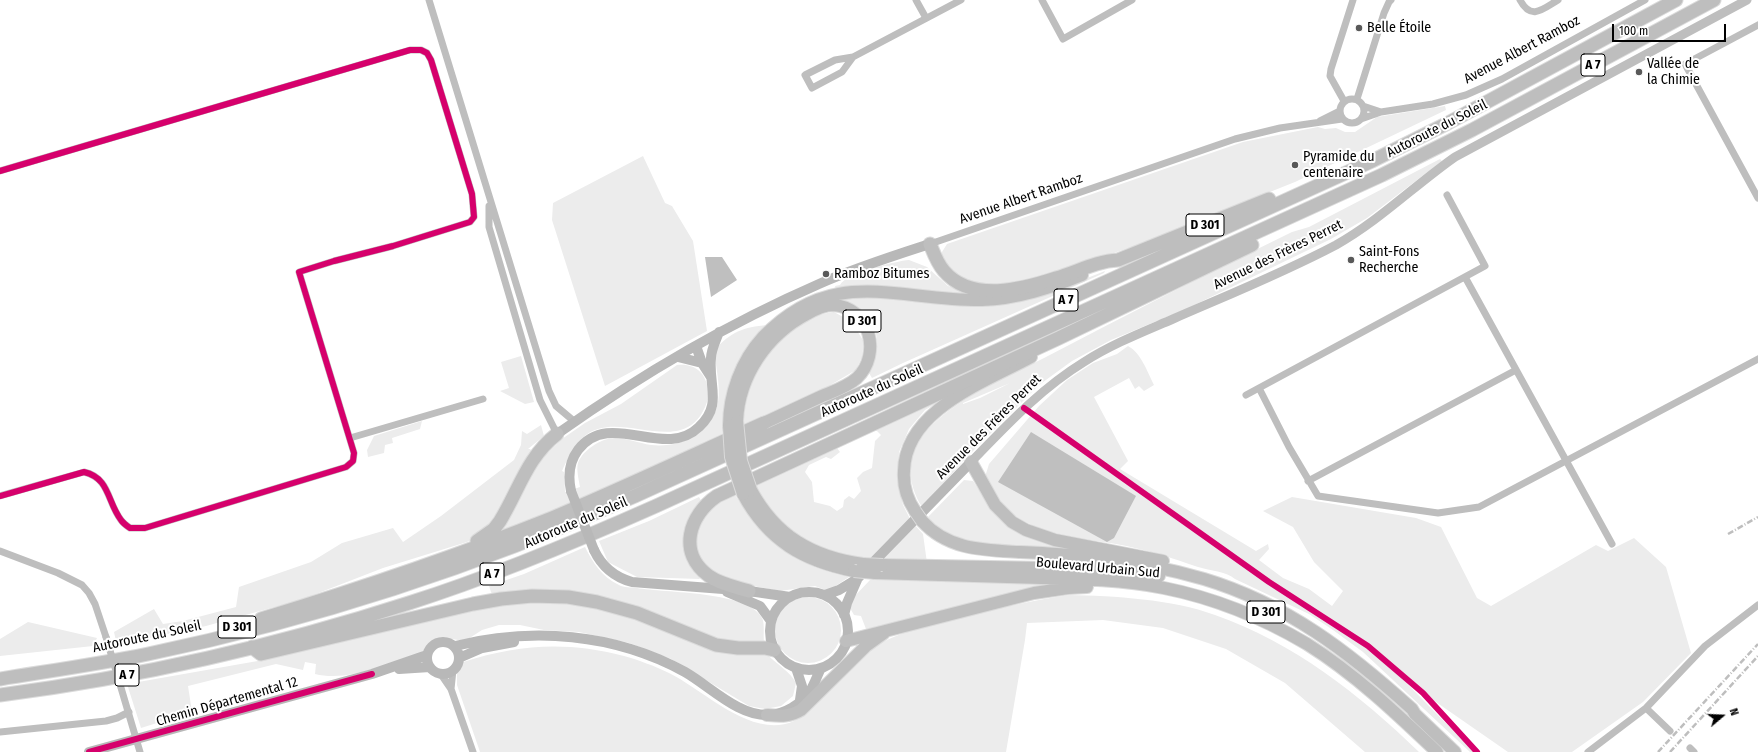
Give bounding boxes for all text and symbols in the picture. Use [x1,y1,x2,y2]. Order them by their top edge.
street label: Avenue Albert Ramboz [1461,12,1583,88]
scale bar [1614,16,1728,42]
place label: Belle Étoile [1367,20,1431,36]
marker: Belle Étoile [1354,23,1364,33]
text: 100 m [1619,24,1648,38]
road number: A 7 [1581,54,1605,76]
place label: Vallée de la Chimie [1647,56,1700,88]
marker: Vallée de la Chimie [1634,67,1644,77]
street label: Autoroute du Soleil [1384,96,1490,162]
place label: Pyramide du centenaire [1303,149,1375,182]
marker: Pyramide du centenaire [1290,160,1300,170]
street label: Avenue Albert Ramboz [957,170,1085,228]
road number: D 301 [1186,214,1224,236]
street label: Avenue des Frères Perret [1211,216,1345,294]
place label: Saint-Fons Recherche [1359,244,1419,276]
marker: Saint-Fons Recherche [1346,255,1356,265]
place label: Ramboz Bitumes [834,266,929,282]
marker: Ramboz Bitumes [821,269,831,279]
road number: A 7 [1054,289,1078,311]
road number: D 301 [843,310,881,332]
street label: Autoroute du Soleil [818,361,926,421]
street label: Avenue des Frères Perret [933,371,1045,483]
street label: Autoroute du Soleil [522,494,630,552]
street label: Boulevard Urbain Sud [1035,554,1161,582]
road number: A 7 [480,563,504,585]
road number: D 301 [1247,601,1285,623]
road number: D 301 [218,616,256,638]
street label: Autoroute du Soleil [91,617,203,657]
road number: A 7 [115,664,139,686]
street label: Chemin Départemental 12 [154,674,300,730]
north arrow [1702,696,1742,736]
text: N [1727,707,1741,717]

